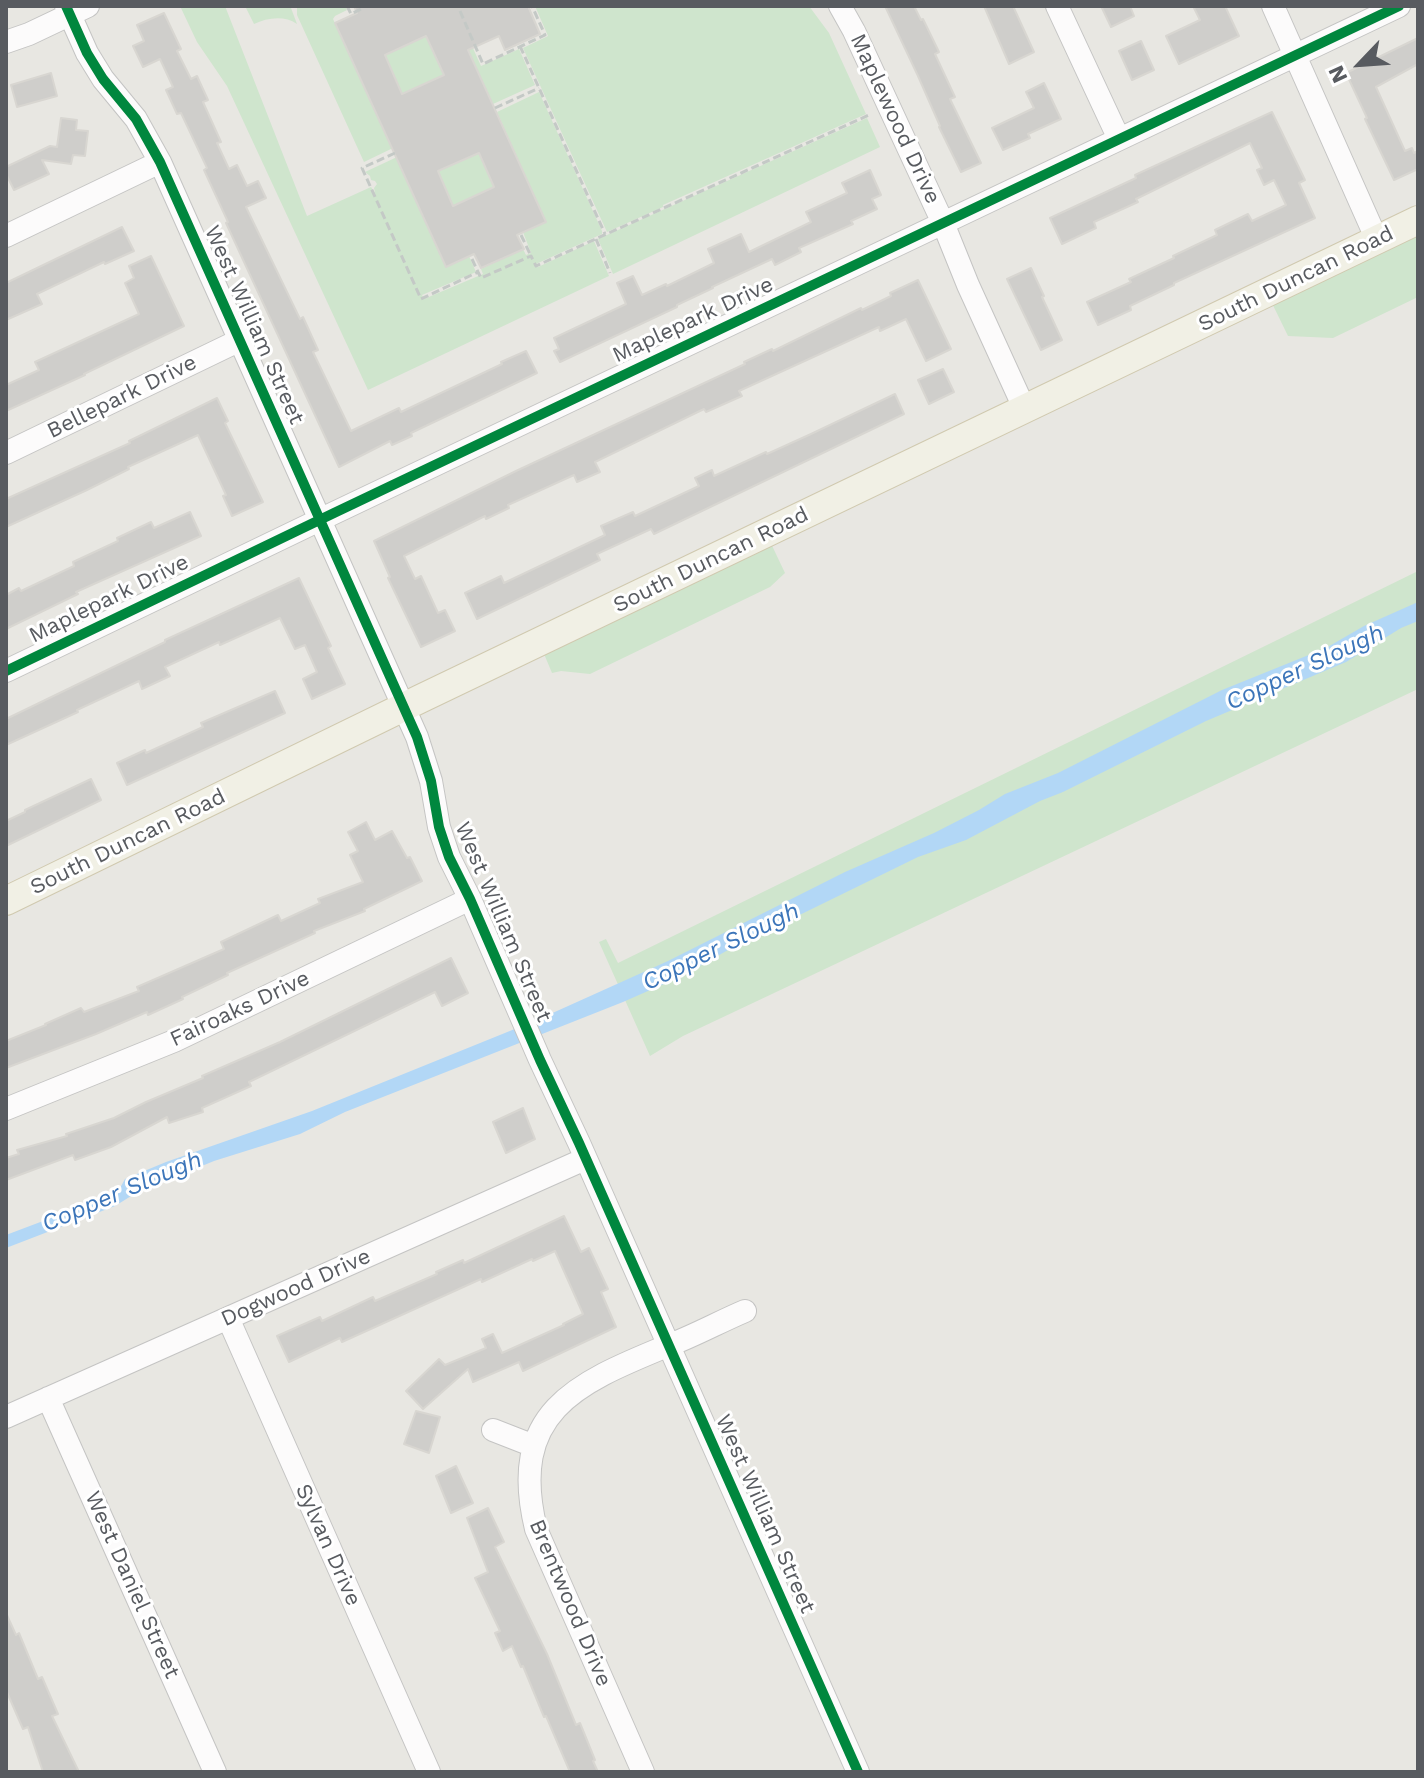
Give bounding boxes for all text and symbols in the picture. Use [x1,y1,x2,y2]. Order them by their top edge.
north arrow [1320,24,1400,104]
street label: Maplewood Drive [844,30,946,208]
text: N [1323,62,1353,87]
street label: South Duncan Road [1194,220,1398,338]
street label: West William Street [198,221,310,429]
street label: Maplepark Drive [608,271,778,369]
street label: Bellepark Drive [43,349,201,445]
street label: South Duncan Road [609,501,813,619]
street label: Maplepark Drive [25,549,193,649]
water label: Copper Slough [1221,619,1389,717]
street label: South Duncan Road [26,783,230,901]
street label: West William Street [449,818,557,1026]
water label: Copper Slough [638,897,804,997]
street label: Fairoaks Drive [166,965,314,1053]
water label: Copper Slough [38,1145,206,1239]
street label: Dogwood Drive [217,1243,375,1333]
street label: West William Street [709,1410,821,1618]
street label: Sylvan Drive [289,1480,367,1610]
street label: West Daniel Street [79,1487,185,1683]
street label: Brentwood Drive [523,1516,617,1690]

